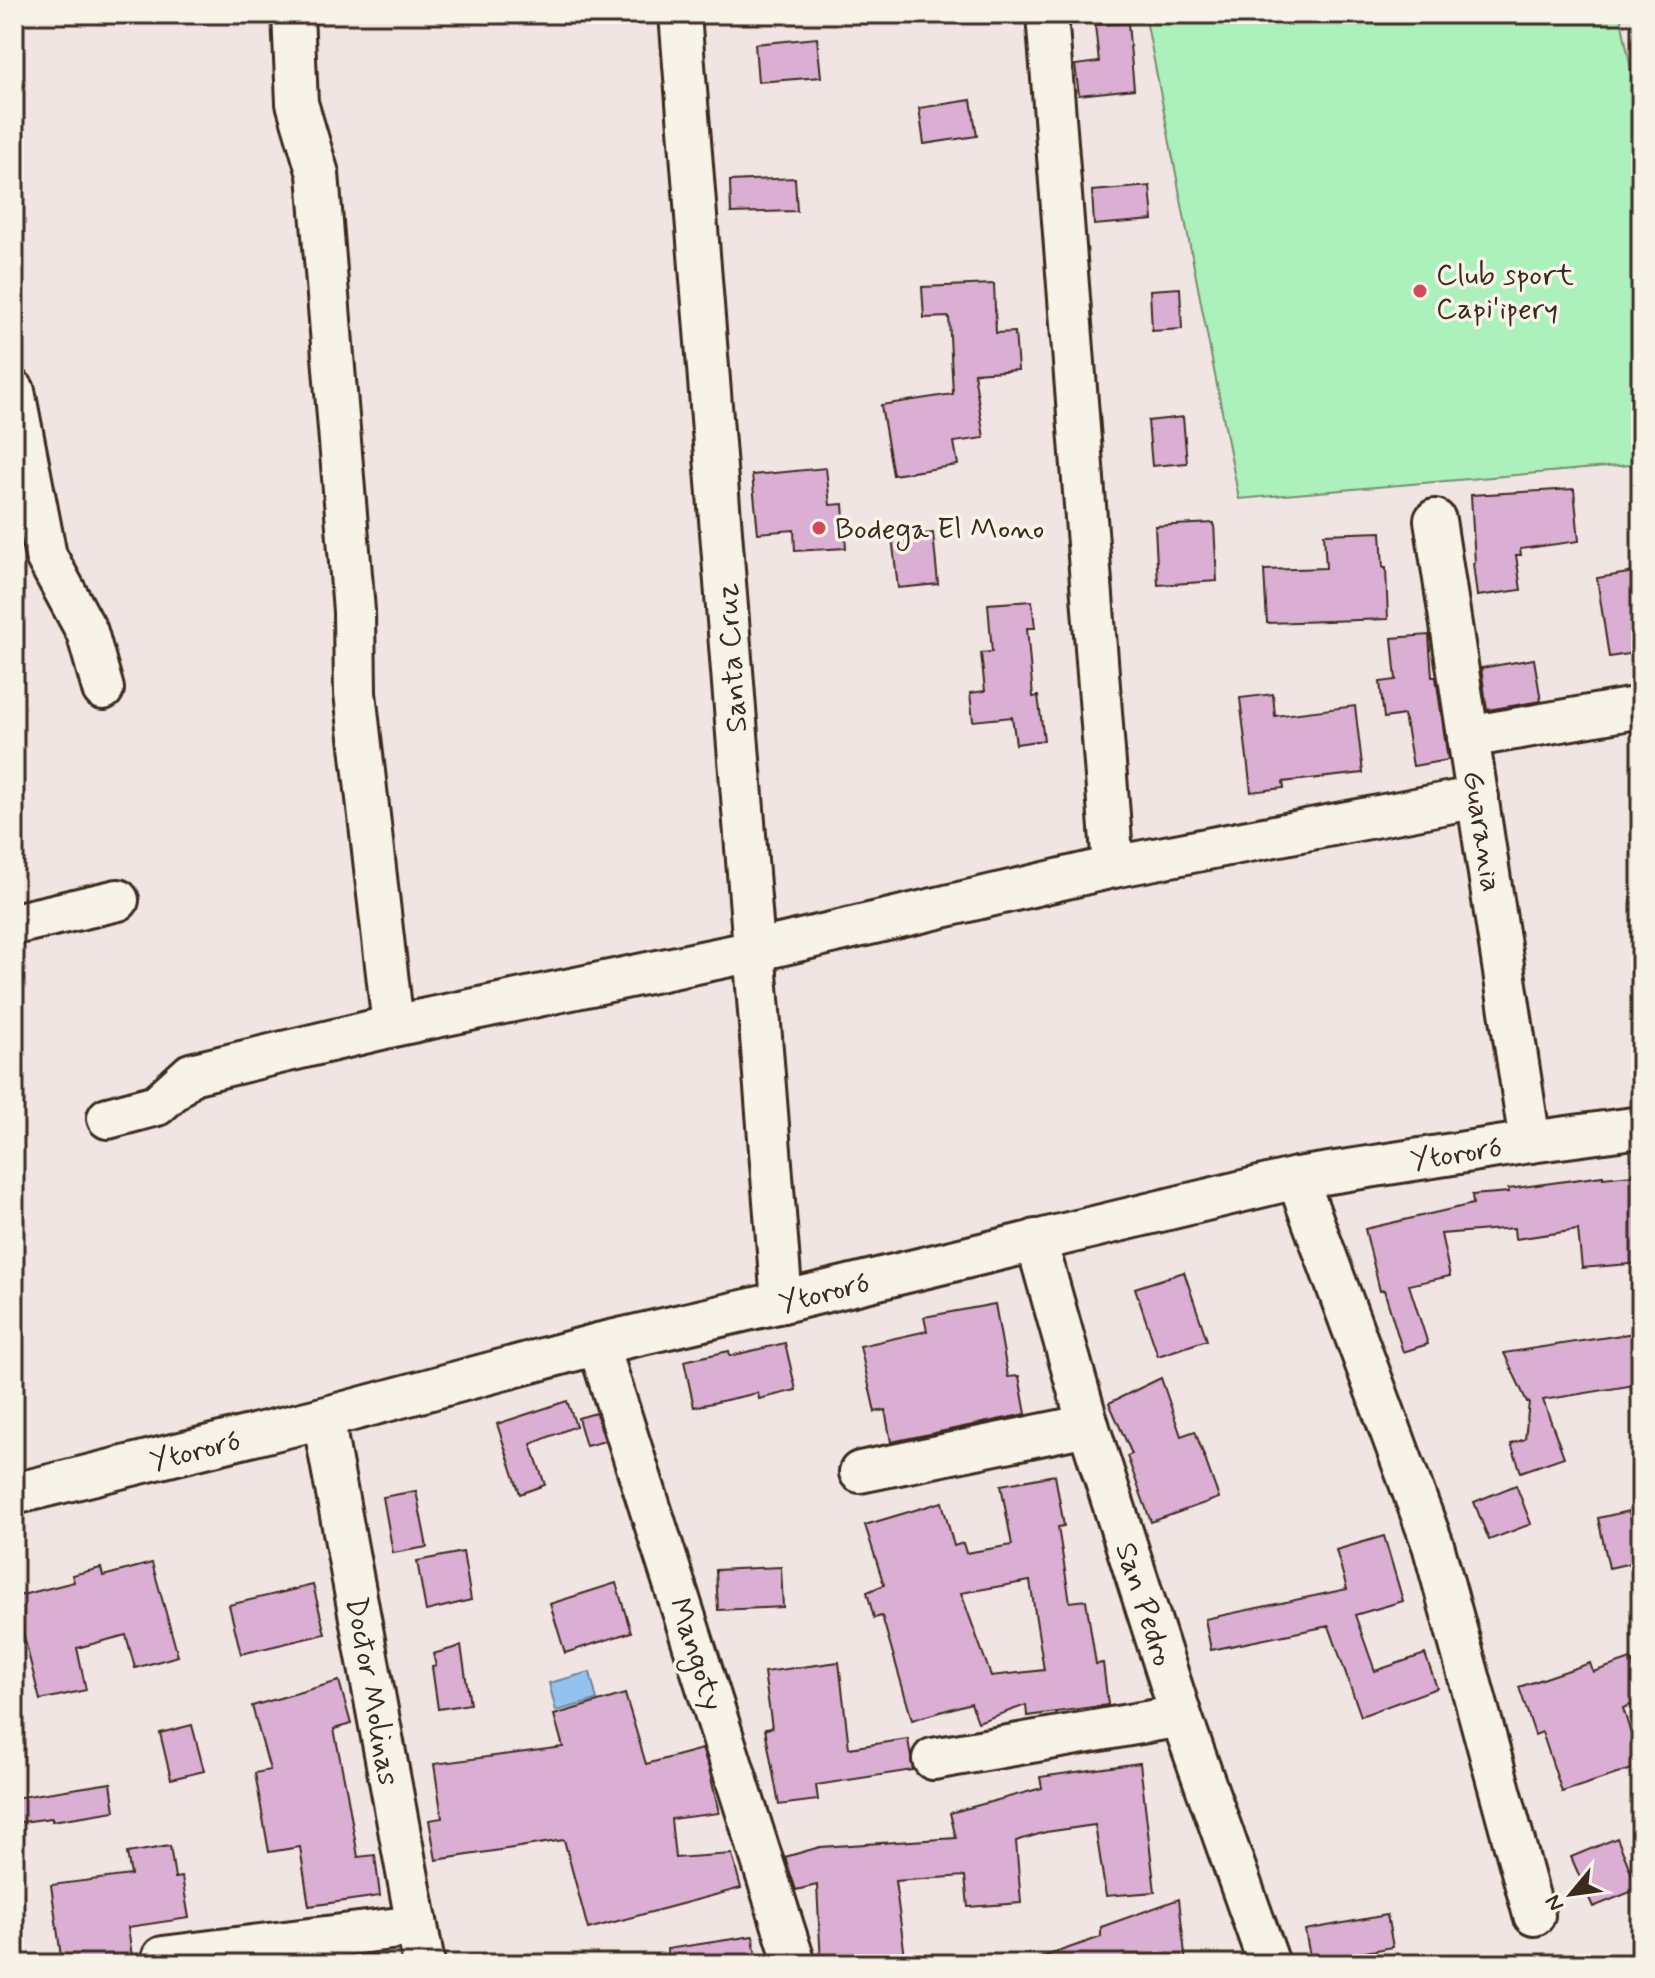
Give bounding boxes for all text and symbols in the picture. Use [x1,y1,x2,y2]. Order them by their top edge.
place label: Club sport Capi'ipery [1436,256,1574,329]
marker: Club sport Capi'ipery [1411,282,1429,300]
place label: Bodega El Mono [835,510,1044,551]
marker: Bodega El Mono [810,519,828,537]
street label: Santa Cruz [708,582,757,734]
street label: Guarania [1453,768,1510,895]
street label: Ytororó [1408,1128,1505,1181]
street label: Ytororó [775,1263,874,1323]
street label: Ytororó [146,1421,245,1481]
street label: San Pedro [1105,1538,1182,1671]
street label: Mangoty [657,1593,732,1716]
street label: Doctor Molinas [336,1594,407,1789]
north arrow [1531,1854,1611,1934]
text: N [1539,1890,1571,1916]

